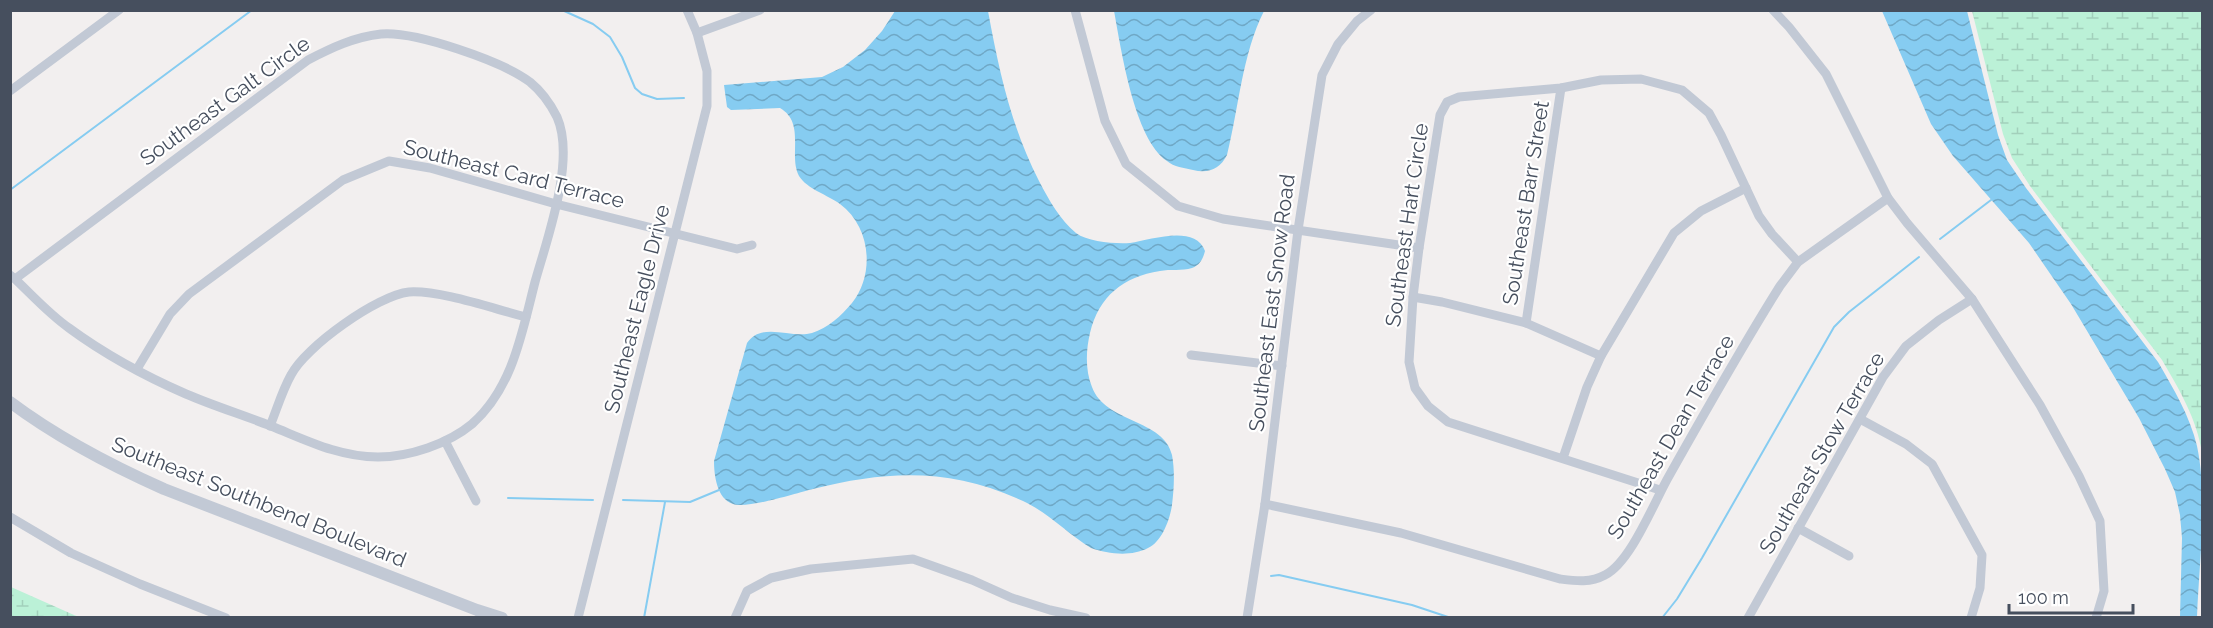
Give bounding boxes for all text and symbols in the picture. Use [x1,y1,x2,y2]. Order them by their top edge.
street label: Southeast Galt Circle [135,31,314,171]
street label: Southeast Barr Street [1497,99,1554,307]
street label: Southeast Hart Circle [1380,121,1433,328]
street label: Southeast Card Terrace [401,134,627,213]
street label: Southeast East Snow Road [1243,173,1300,433]
street label: Southeast Eagle Drive [599,202,675,416]
street label: Southeast Dean Terrace [1602,330,1739,543]
street label: Southeast Stow Terrace [1754,347,1890,558]
street label: Southeast Southbend Boulevard [108,431,410,572]
scale bar [2009,577,2134,615]
text: 100 m [2018,587,2069,608]

